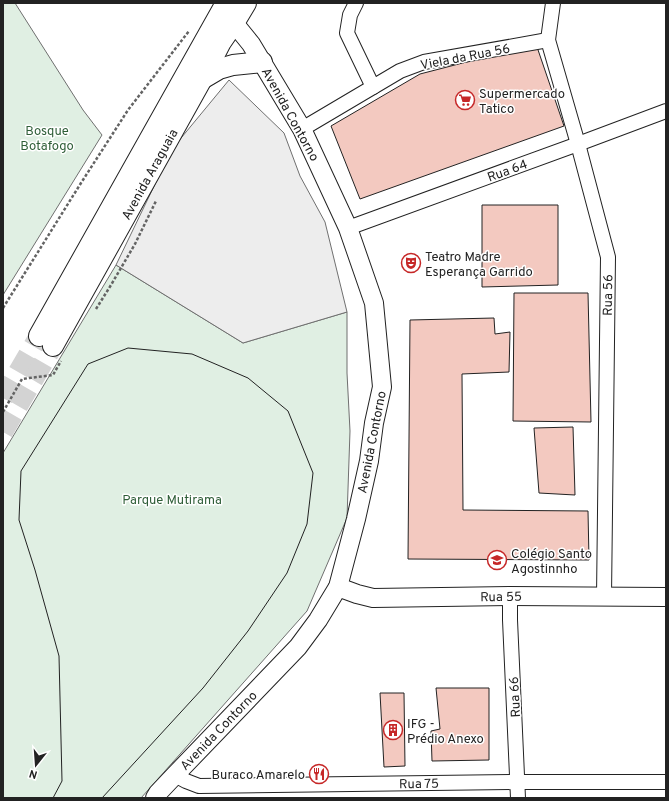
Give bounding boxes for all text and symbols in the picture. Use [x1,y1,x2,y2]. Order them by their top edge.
street label: Viela da Rua 56 [419,41,512,74]
street label: Avenida Contorno [257,66,322,164]
place label: Supermercado Tatico [479,87,565,118]
supermarket icon: Supermercado Tatico [454,89,476,111]
park label: Bosque Botafogo [20,124,74,155]
street label: Avenida Araguaia [119,127,182,223]
street label: Rua 64 [485,157,530,187]
place label: Teatro Madre Esperança Garrido [425,250,533,281]
theatre icon: Teatro Madre Esperança Garrido [400,252,422,274]
street label: Rua 56 [601,274,617,316]
street label: Avenida Contorno [355,390,391,495]
park label: Parque Mutirama [122,493,222,509]
place label: Colégio Santo Agostinnho [511,547,592,578]
school or university icon: Colégio Santo Agostinnho [486,549,508,571]
street label: Rua 55 [480,590,522,606]
street label: Rua 66 [507,676,525,718]
street label: Avenida Contorno [177,688,261,774]
place label: IFG - Prédio Anexo [407,717,484,748]
building icon: IFG - Prédio Anexo [382,719,404,741]
north arrow [16,745,56,785]
restaurant icon: Buraco Amarelo [308,763,330,785]
text: N [28,766,39,781]
place label: Buraco Amarelo [212,768,305,784]
street label: Rua 75 [399,777,439,793]

